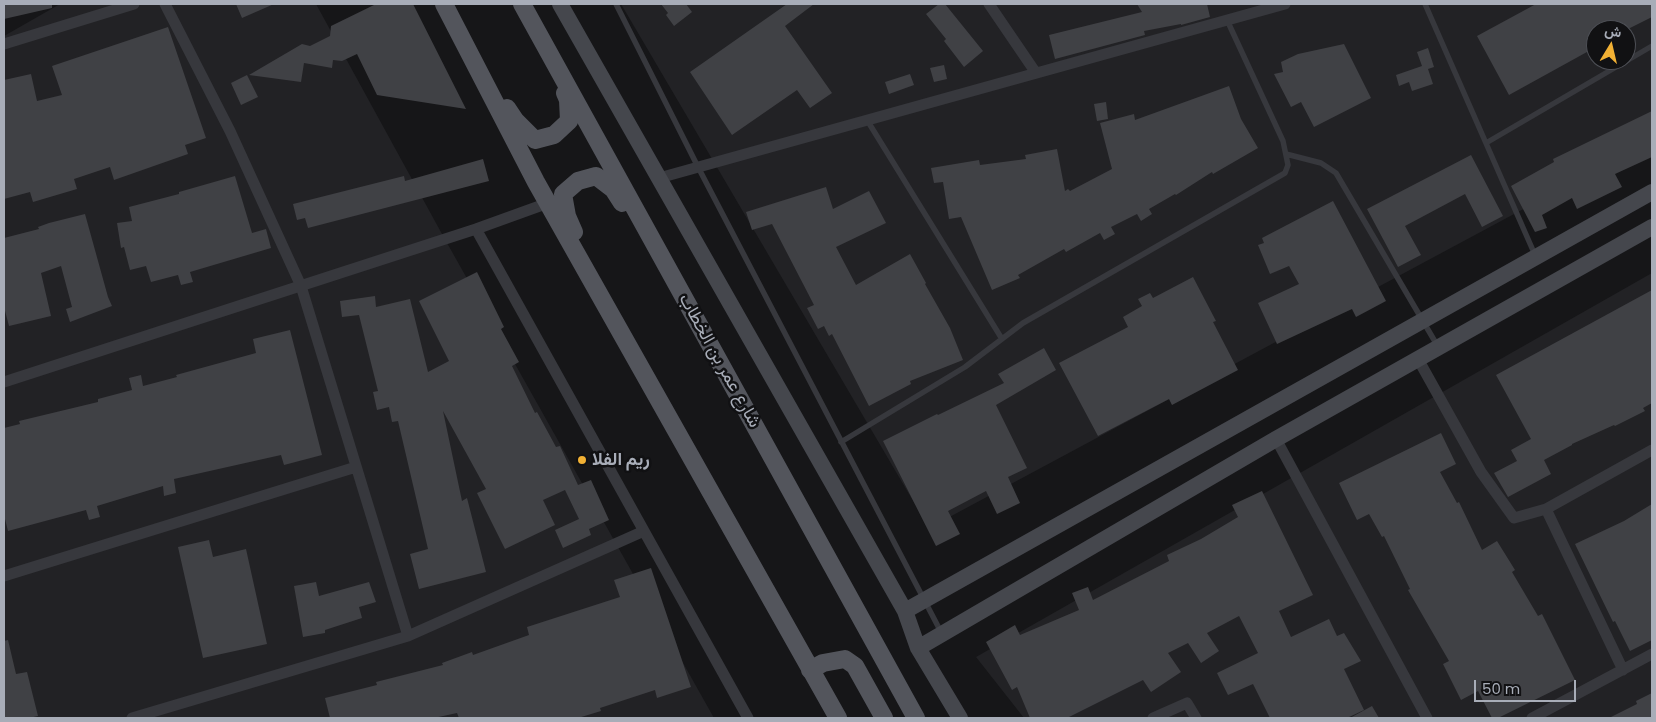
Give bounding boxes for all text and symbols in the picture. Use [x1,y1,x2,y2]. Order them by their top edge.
north arrow [1586,20,1636,70]
text: ش [1603,20,1623,42]
street label: شارع عمر بن الخطاب [673,290,765,432]
place label: ريم الفلا [592,449,650,471]
marker: ريم الفلا [576,454,588,466]
scale bar [1476,670,1578,702]
text: 50 m [1482,678,1520,699]

